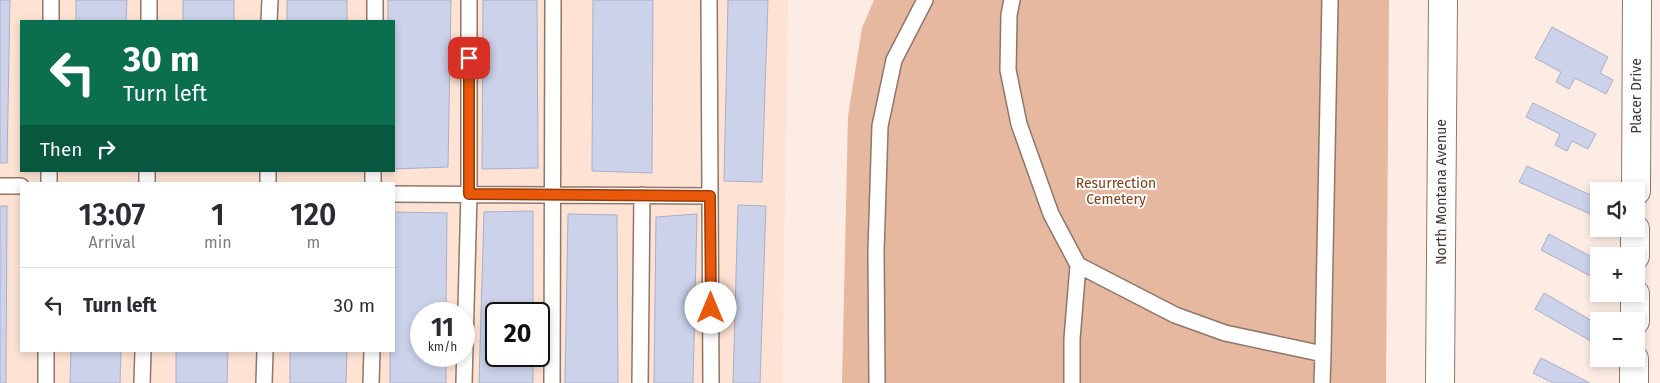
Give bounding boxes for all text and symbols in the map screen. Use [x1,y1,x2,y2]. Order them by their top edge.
pin [448,37,490,79]
text: 30 m [123,38,200,80]
icon: left [40,40,105,105]
icon: arrive [455,44,483,72]
street label: Placer Drive [1628,58,1645,134]
text: Turn left [123,80,207,107]
street label: North Montana Avenue [1433,119,1450,265]
icon: right [92,135,120,163]
text: Then [40,138,82,161]
park label: Resurrection Cemetery [1076,175,1156,208]
map controls [1590,182,1645,367]
button: sound [1590,182,1645,237]
text: 13:07 [79,197,145,233]
text: 1 [211,197,225,233]
text: 120 [290,197,337,233]
text: Arrival [89,233,135,252]
text: min [204,233,232,252]
text: m [306,233,320,252]
button: + [1590,247,1645,302]
position arrow [684,281,736,333]
icon: left [40,291,68,319]
text: Turn left [83,294,157,317]
text: 30 m [334,294,375,317]
speed limit sign: 20 [485,302,550,367]
button: − [1590,312,1645,367]
text: 11 [431,313,454,343]
text: km/h [428,340,457,354]

